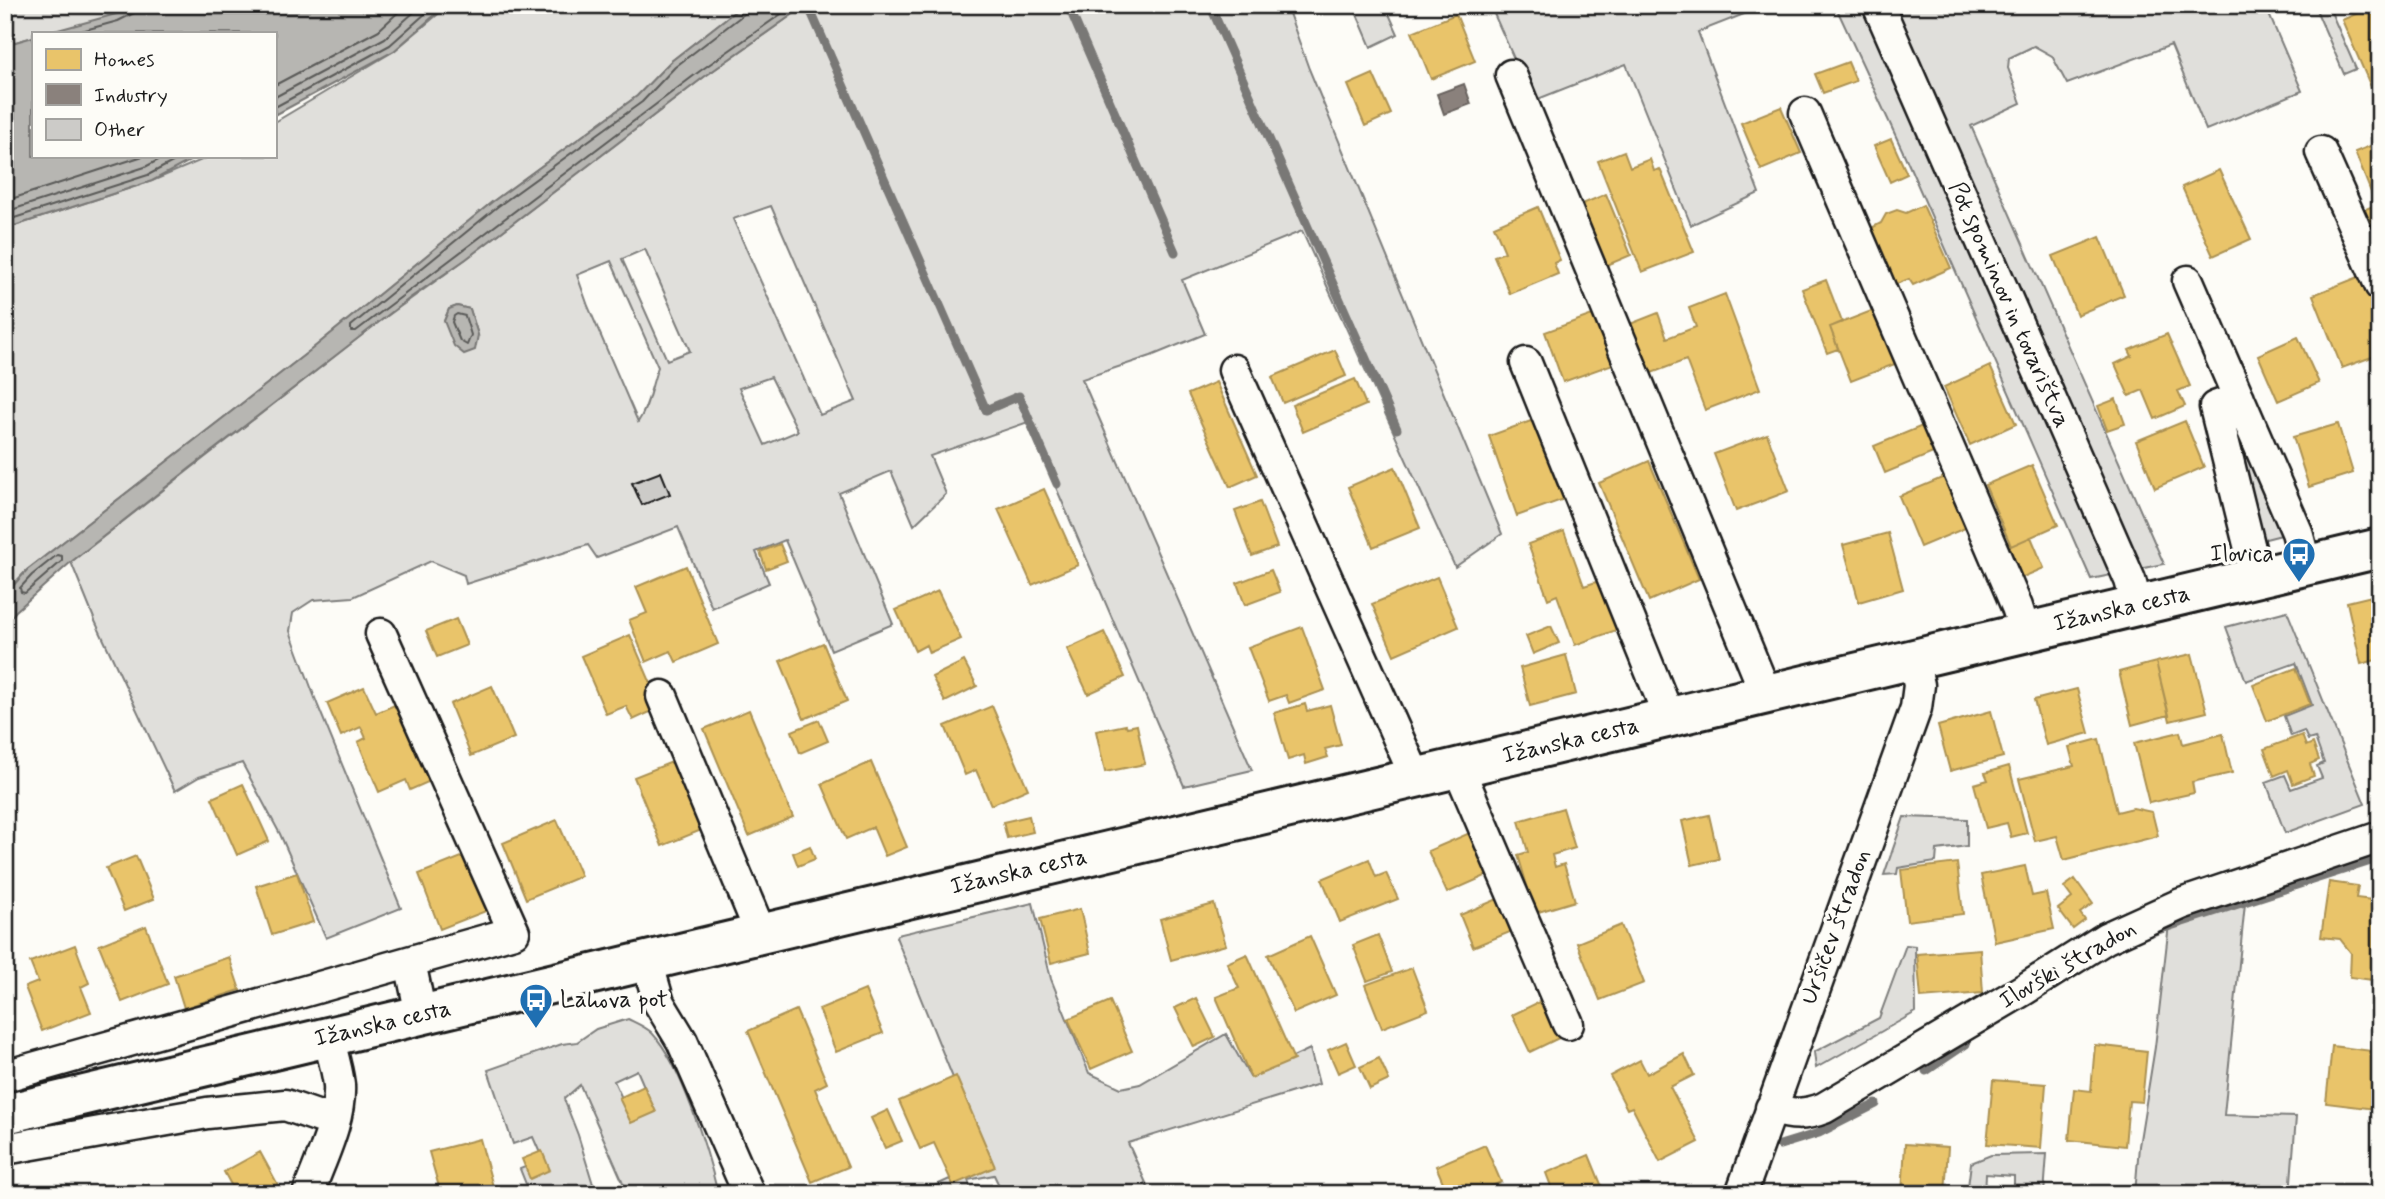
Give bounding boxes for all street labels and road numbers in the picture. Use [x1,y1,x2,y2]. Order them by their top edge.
street label: Pot spominov in tovarištva [1941,177,2077,433]
street label: Ižanska cesta [2051,578,2193,640]
street label: Ižanska cesta [1500,710,1642,772]
street label: Ižanska cesta [948,841,1090,903]
street label: Uršičev štradon [1794,845,1878,1009]
street label: Ilovški štradon [1994,913,2142,1017]
street label: Ižanska cesta [312,993,454,1055]

